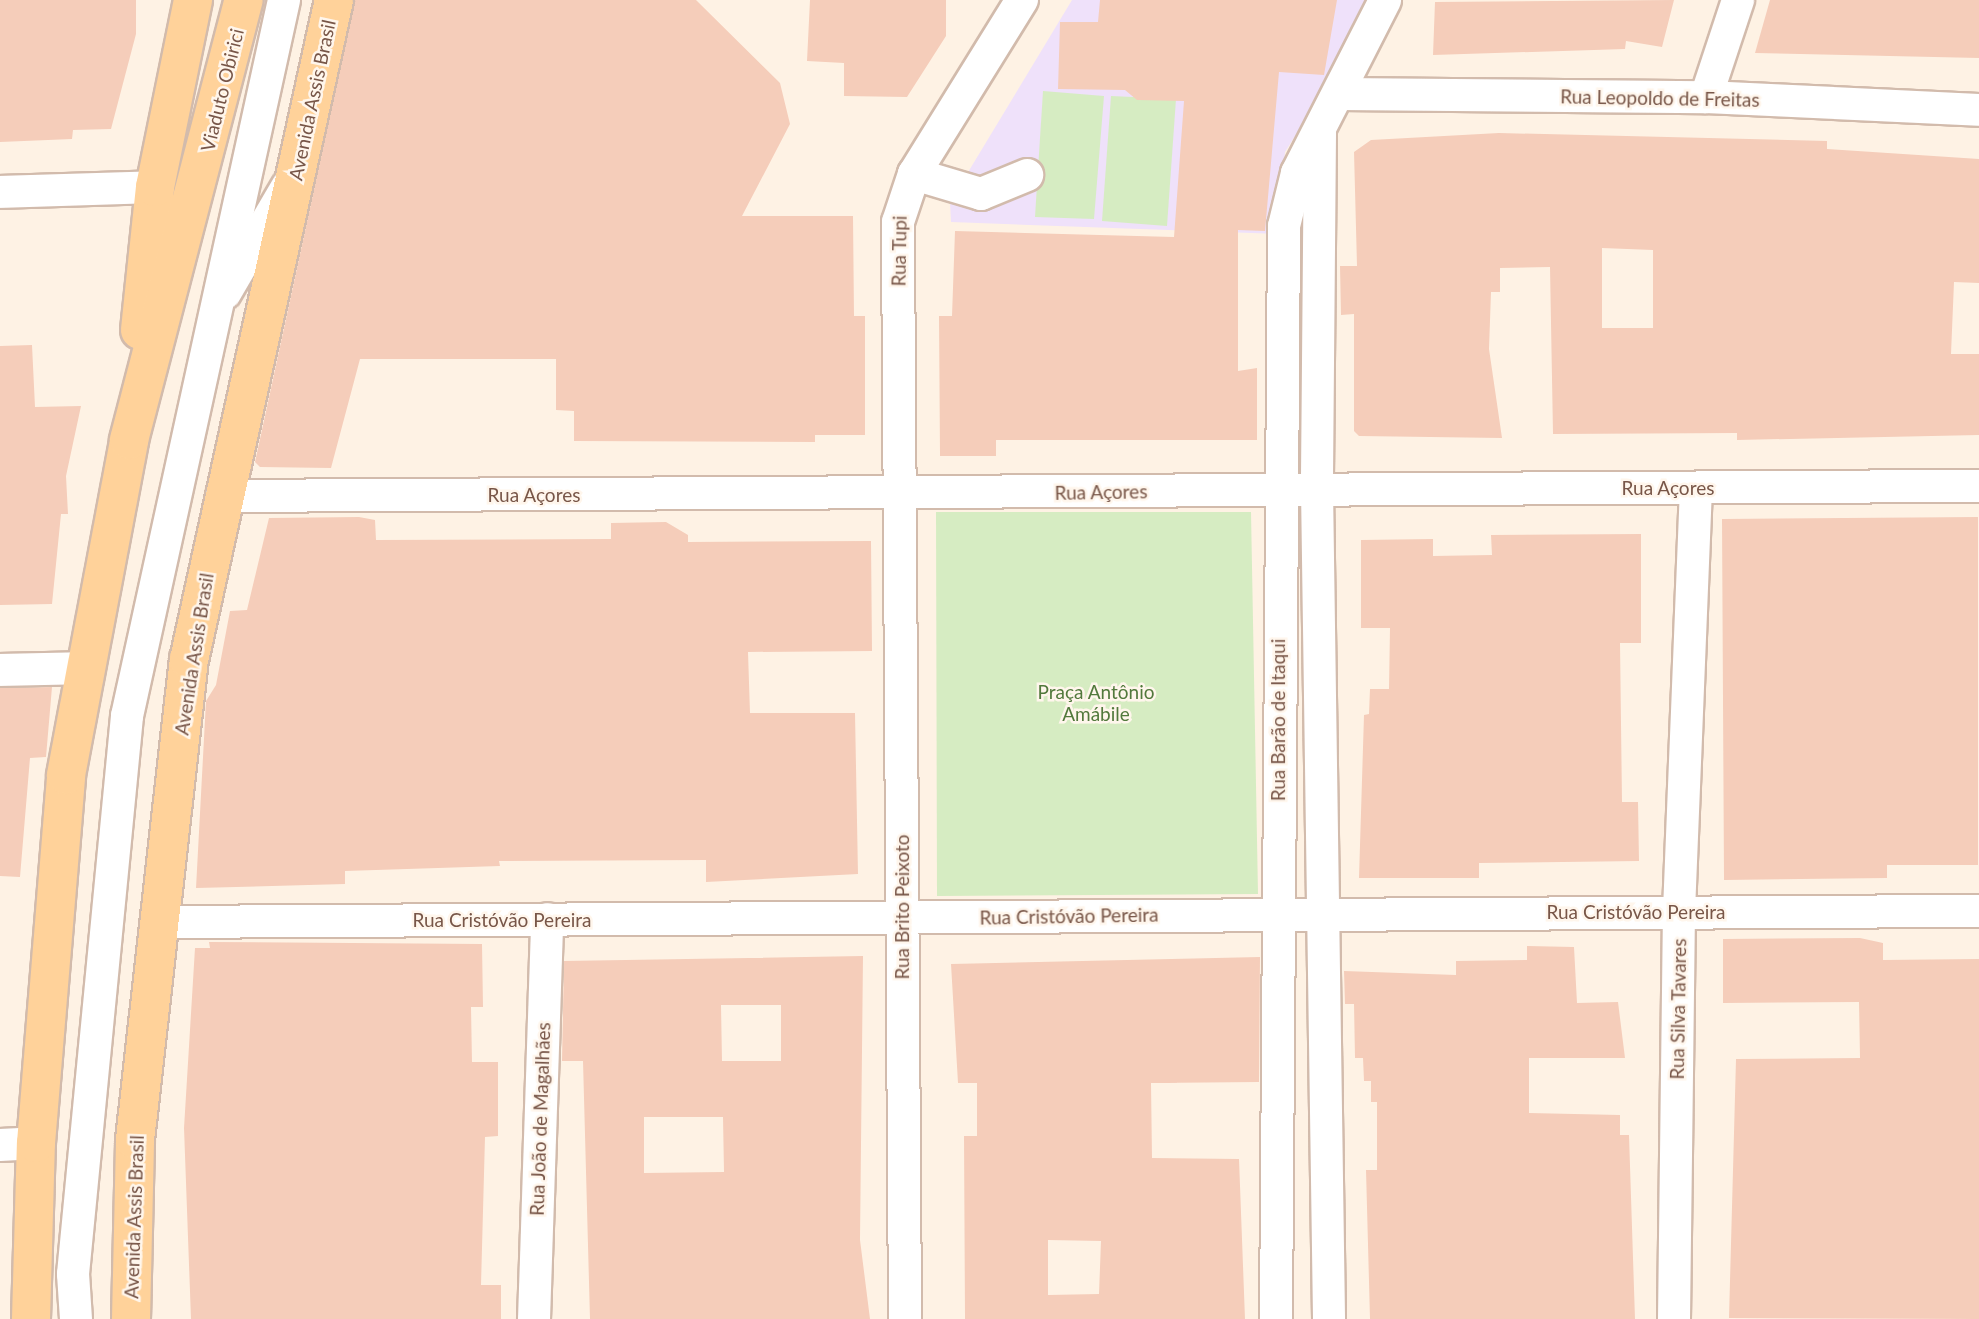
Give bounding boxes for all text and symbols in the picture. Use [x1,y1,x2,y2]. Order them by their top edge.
street label: Avenida Assis Brasil [284,17,340,183]
street label: Viaduto Obirici [196,26,248,154]
street label: Rua Leopoldo de Freitas [1560,85,1760,111]
street label: Rua Tupi [887,215,911,287]
street label: Rua Açores [1621,477,1715,499]
street label: Rua Açores [1054,480,1148,504]
street label: Rua Açores [487,484,581,506]
street label: Avenida Assis Brasil [170,571,218,737]
street label: Rua Barão de Itaqui [1267,639,1289,801]
park label: Praça Antônio Amábile [1037,681,1155,725]
street label: Rua Brito Peixoto [891,834,913,980]
street label: Rua Cristóvão Pereira [1547,901,1725,923]
street label: Rua Cristóvão Pereira [979,903,1159,929]
street label: Rua Cristóvão Pereira [413,909,591,931]
street label: Rua Silva Tavares [1665,938,1691,1080]
street label: Rua João de Magalhães [525,1021,555,1217]
street label: Avenida Assis Brasil [120,1135,148,1299]

